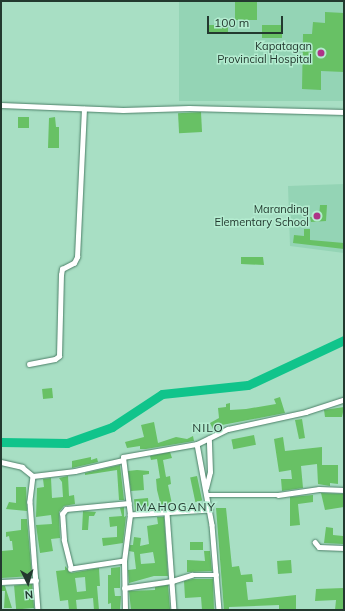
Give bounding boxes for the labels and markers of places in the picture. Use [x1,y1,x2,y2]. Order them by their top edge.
place label: Kapatagan Provincial Hospital [217,40,312,66]
marker: Kapatagan Provincial Hospital [315,47,327,59]
place label: Maranding Elementary School [214,203,309,229]
marker: Maranding Elementary School [312,211,322,221]

